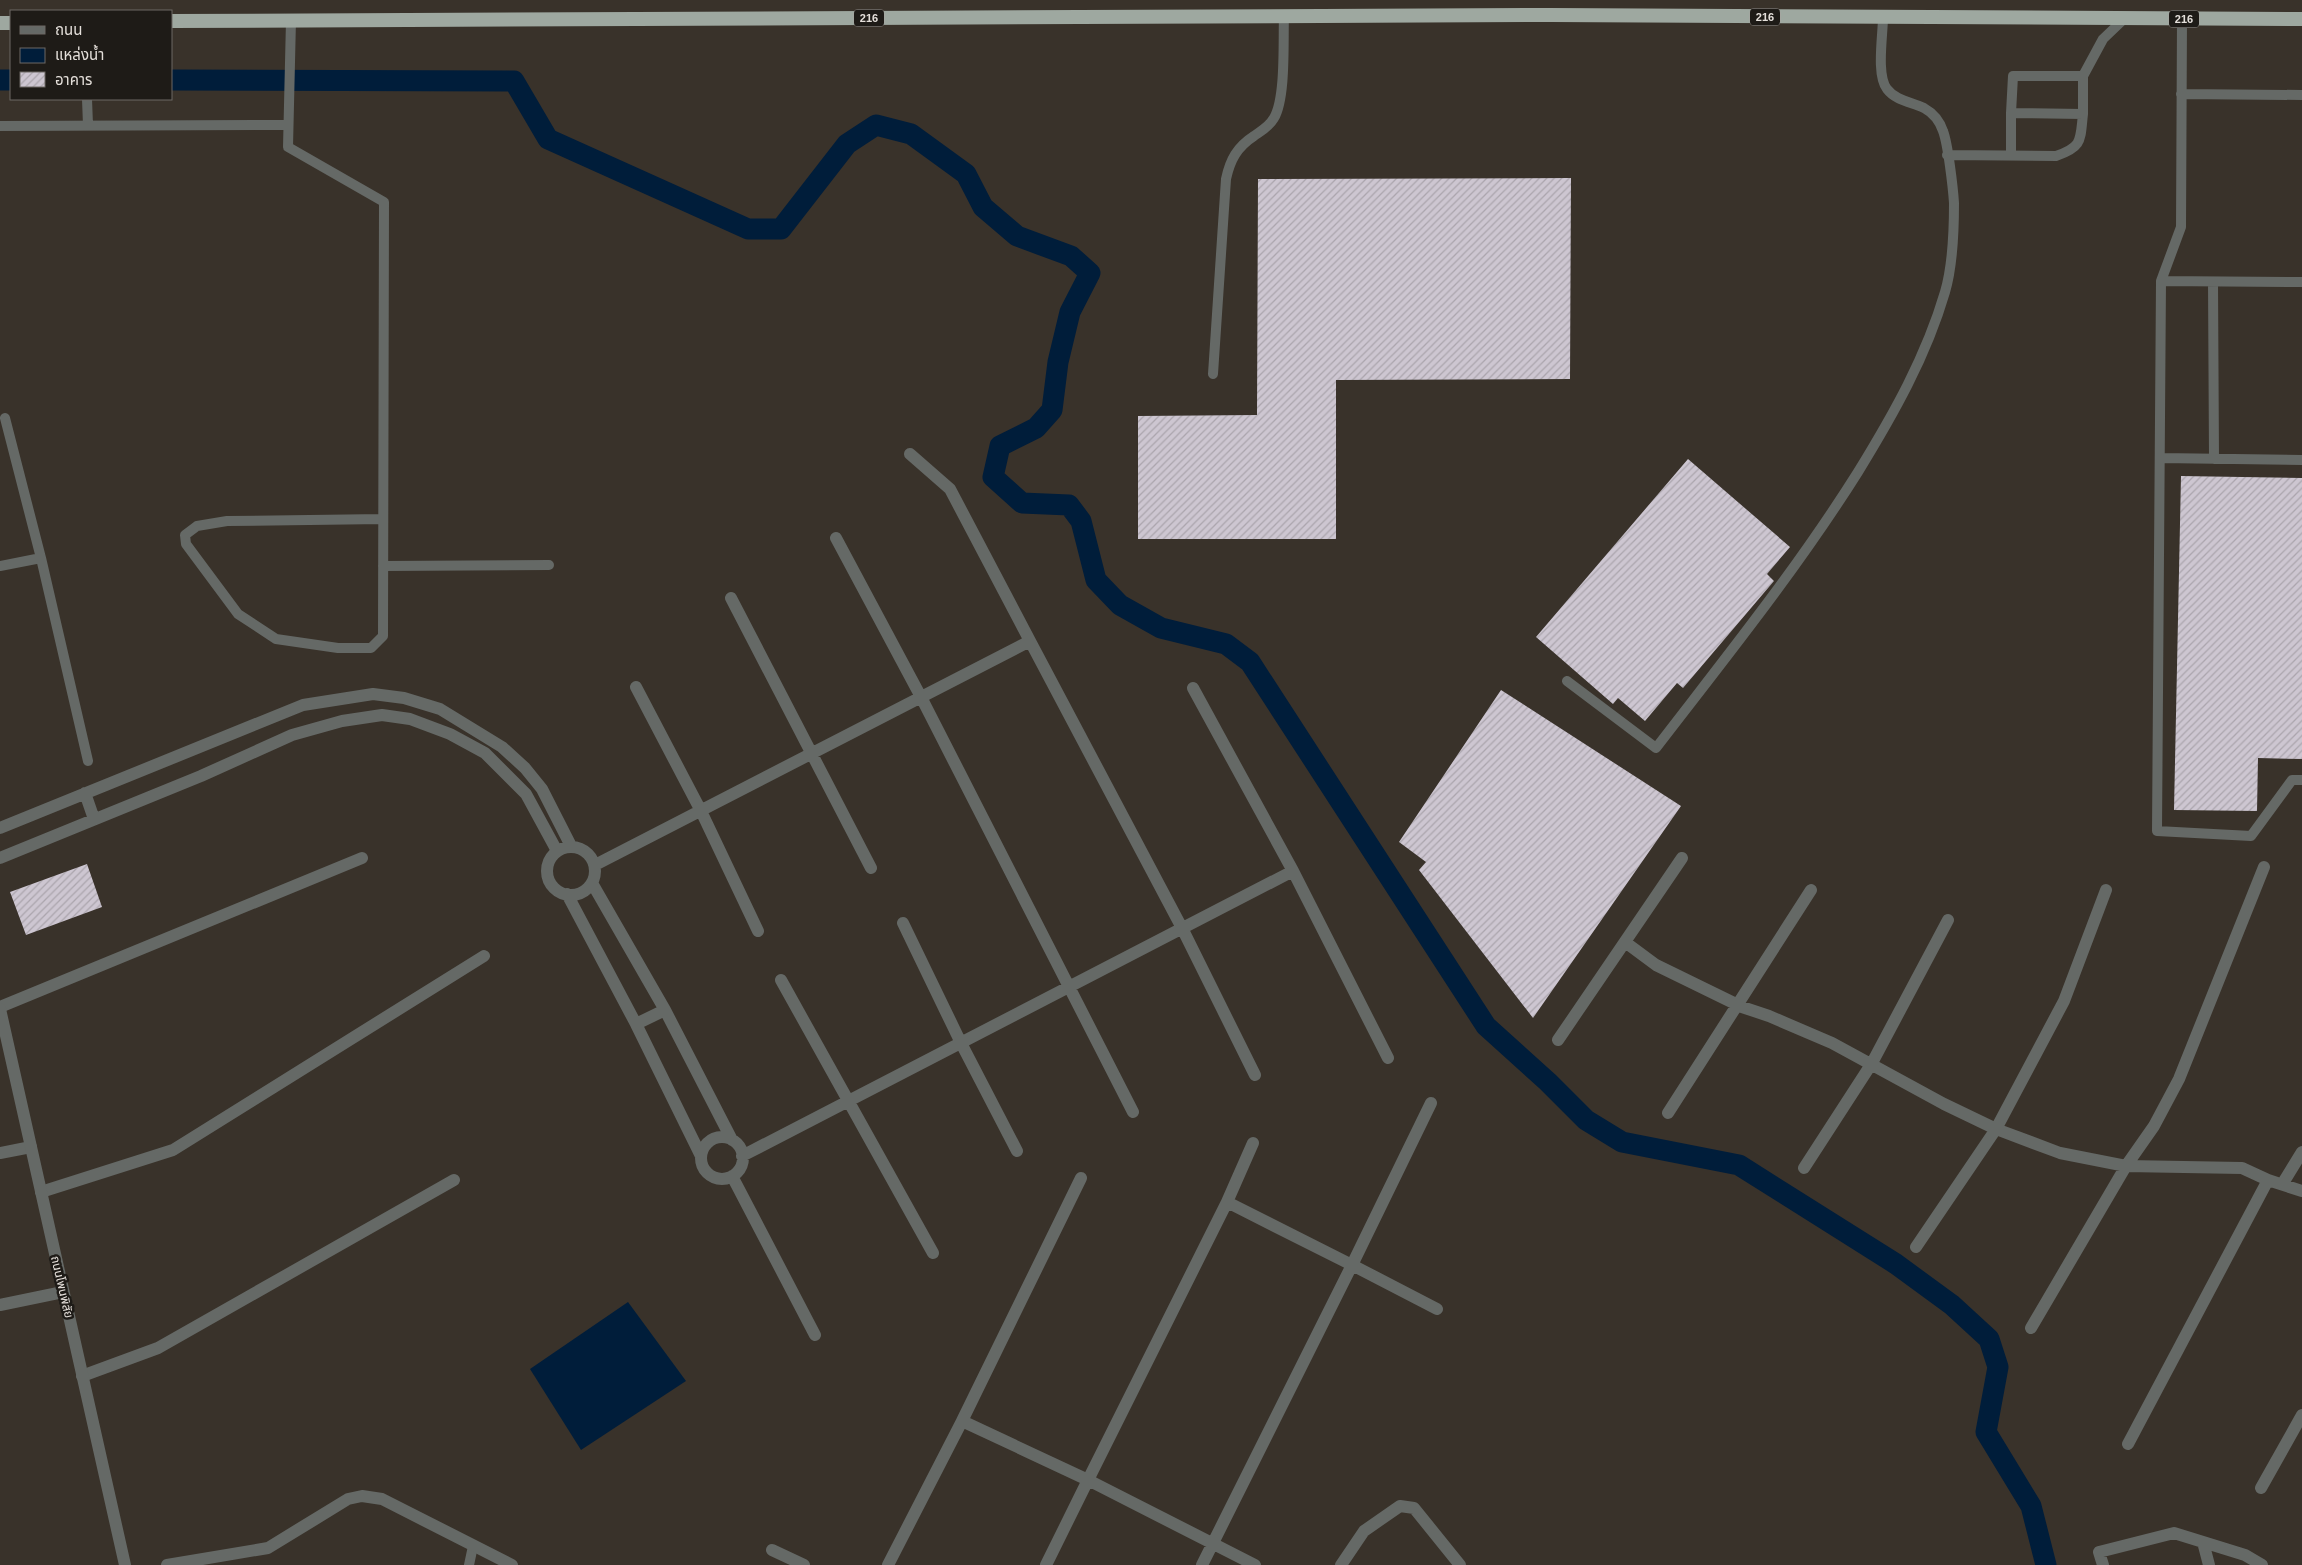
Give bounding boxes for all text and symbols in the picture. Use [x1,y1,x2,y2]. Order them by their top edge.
road number: 216 [1750,8,1780,26]
legend [10,10,172,100]
road number: 216 [854,10,884,27]
road number: 216 [2169,10,2199,28]
text: ถนน [55,21,82,38]
text: แหล่งน้ำ [55,44,104,63]
text: อาคาร [55,71,92,88]
street label: ถนนโพนพิสัย [48,1255,76,1319]

